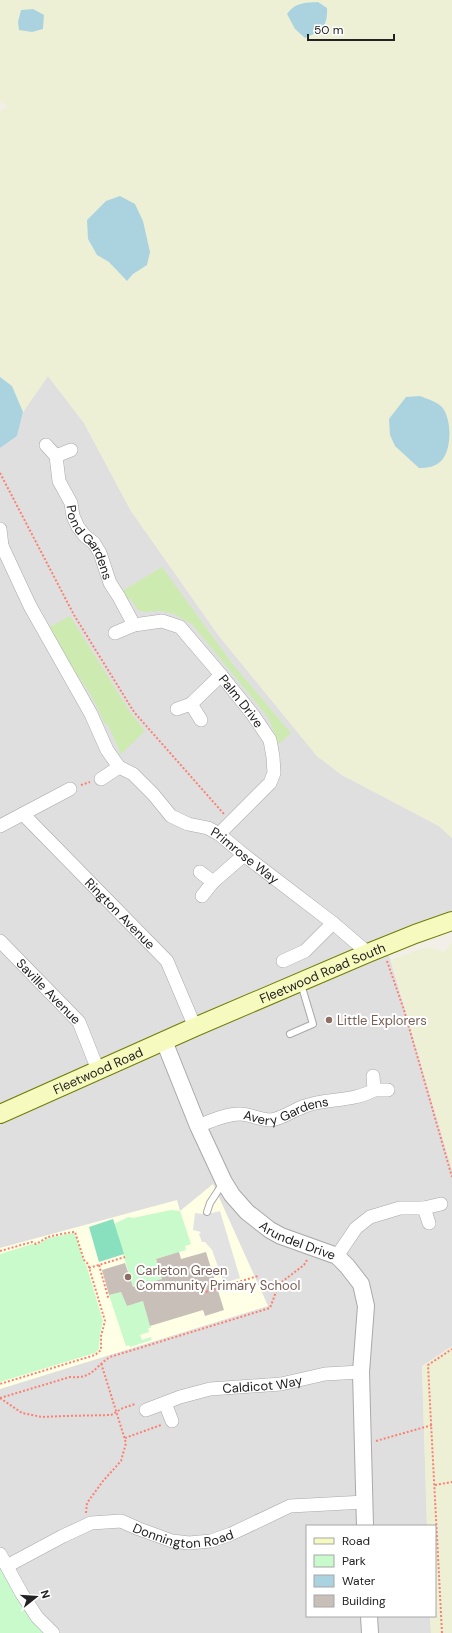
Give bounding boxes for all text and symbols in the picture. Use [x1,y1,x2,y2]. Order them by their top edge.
scale bar [308,16,394,42]
text: 50 m [314,22,343,38]
street label: Pond Gardens [62,504,116,582]
street label: Palm Drive [215,671,267,731]
street label: Primrose Way [208,823,282,888]
street label: Rington Avenue [81,874,159,953]
street label: Fleetwood Road South [257,939,388,1007]
street label: Saville Avenue [13,955,84,1028]
place label: Little Explorers [337,1012,427,1029]
marker: Little Explorers [324,1015,334,1025]
street label: Fleetwood Road [50,1043,145,1098]
street label: Avery Gardens [242,1093,329,1129]
street label: Arundel Drive [256,1217,338,1264]
place label: Carleton Green Community Primary School [136,1262,300,1294]
marker: Carleton Green Community Primary School [123,1272,133,1282]
street label: Caldicot Way [222,1371,304,1397]
street label: Donnington Road [130,1519,236,1552]
legend [306,1525,436,1617]
text: Road [342,1533,370,1549]
text: Park [342,1553,366,1569]
text: Water [342,1573,376,1589]
north arrow [16,1577,56,1617]
text: N [38,1588,53,1600]
text: Building [342,1593,386,1609]

